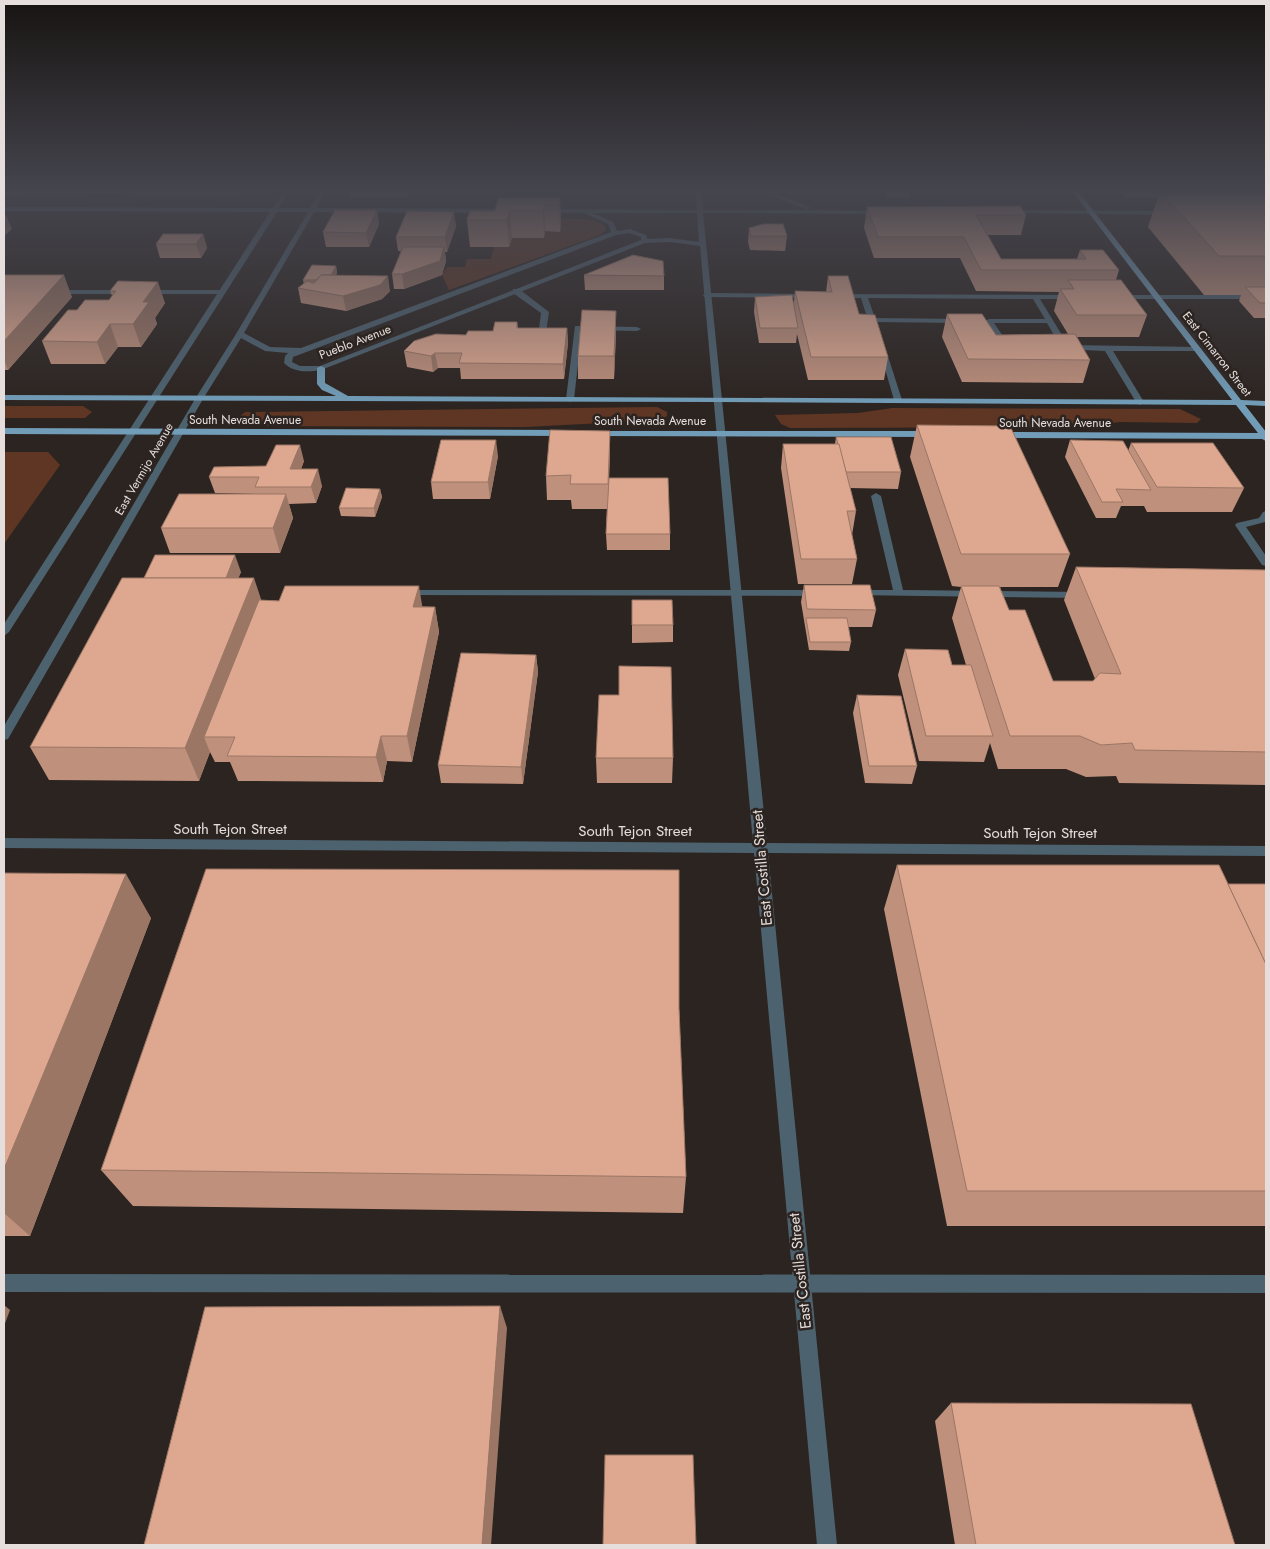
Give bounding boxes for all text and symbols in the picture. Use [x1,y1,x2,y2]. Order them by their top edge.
street label: East Cimarron Street [1178,308,1256,400]
street label: Pueblo Avenue [316,320,394,364]
street label: South Nevada Avenue [189,411,301,429]
street label: South Nevada Avenue [594,412,706,430]
street label: South Nevada Avenue [999,414,1111,432]
street label: East Vermijo Avenue [110,419,178,519]
street label: East Costilla Street [746,809,778,927]
street label: South Tejon Street [173,818,287,840]
street label: South Tejon Street [578,820,692,842]
street label: South Tejon Street [983,822,1097,844]
street label: East Costilla Street [783,1212,817,1330]

